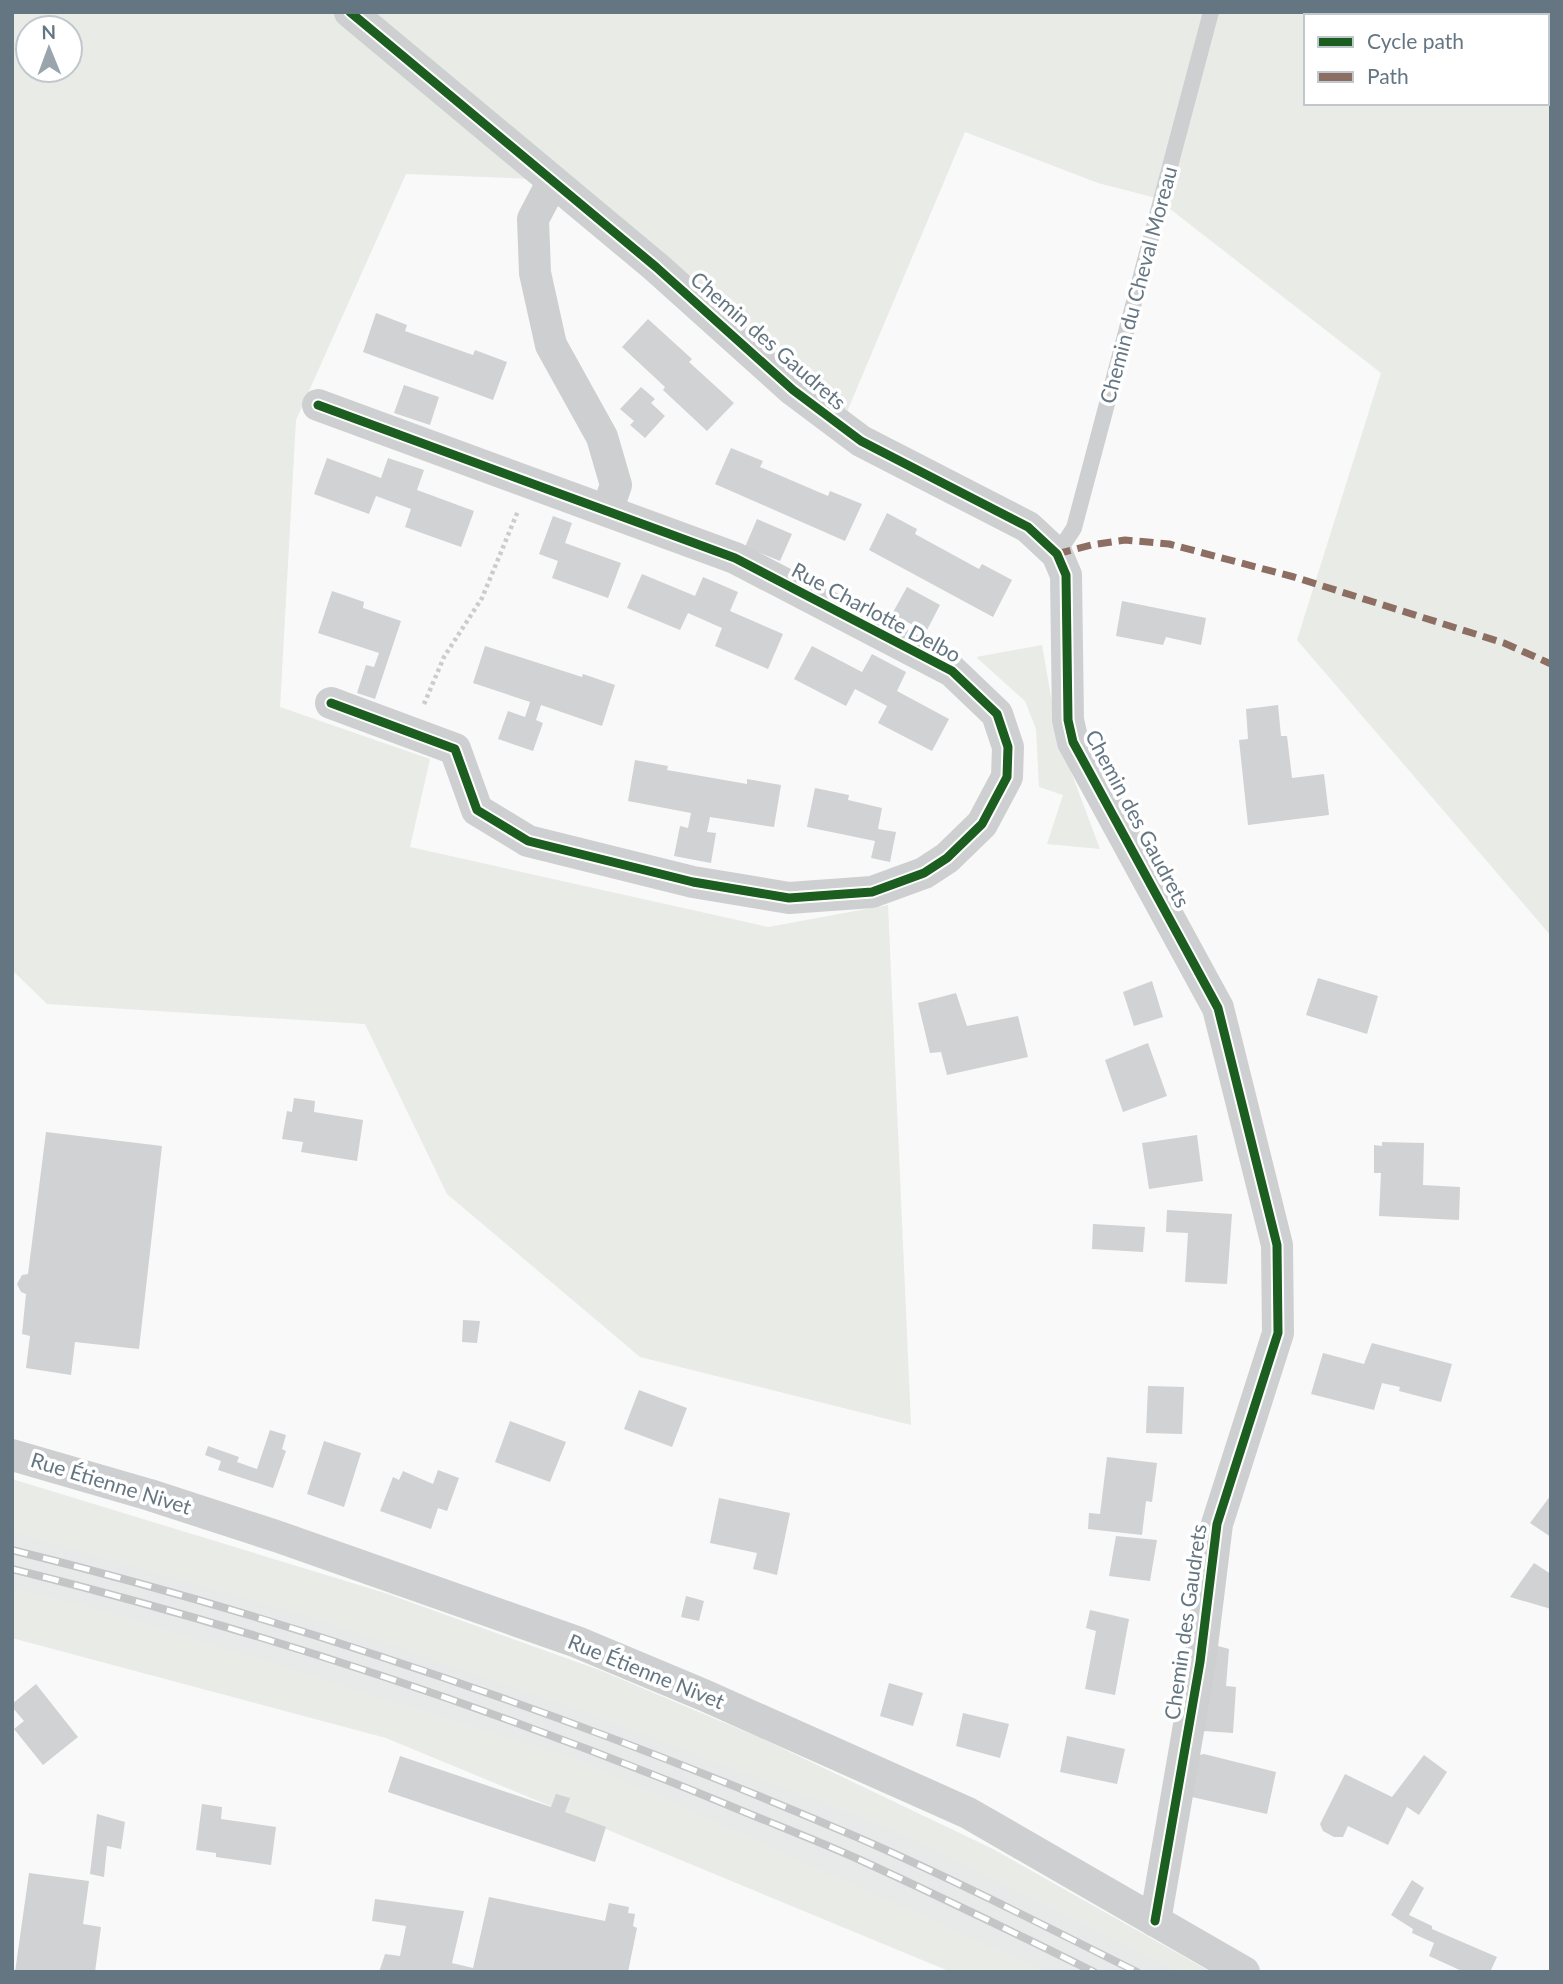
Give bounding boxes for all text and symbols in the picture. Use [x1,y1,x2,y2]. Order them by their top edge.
north arrow [14,14,84,84]
legend [1304,14,1549,105]
text: N [41,20,56,43]
text: Cycle path [1367,28,1464,53]
text: Path [1367,63,1409,88]
street label: Chemin du Cheval Moreau [1094,163,1181,406]
street label: Chemin des Gaudrets [686,266,852,414]
street label: Rue Charlotte Delbo [788,557,966,667]
street label: Chemin des Gaudrets [1081,725,1196,911]
street label: Rue Étienne Nivet [28,1446,195,1519]
street label: Chemin des Gaudrets [1158,1522,1211,1721]
street label: Rue Étienne Nivet [565,1628,729,1714]

